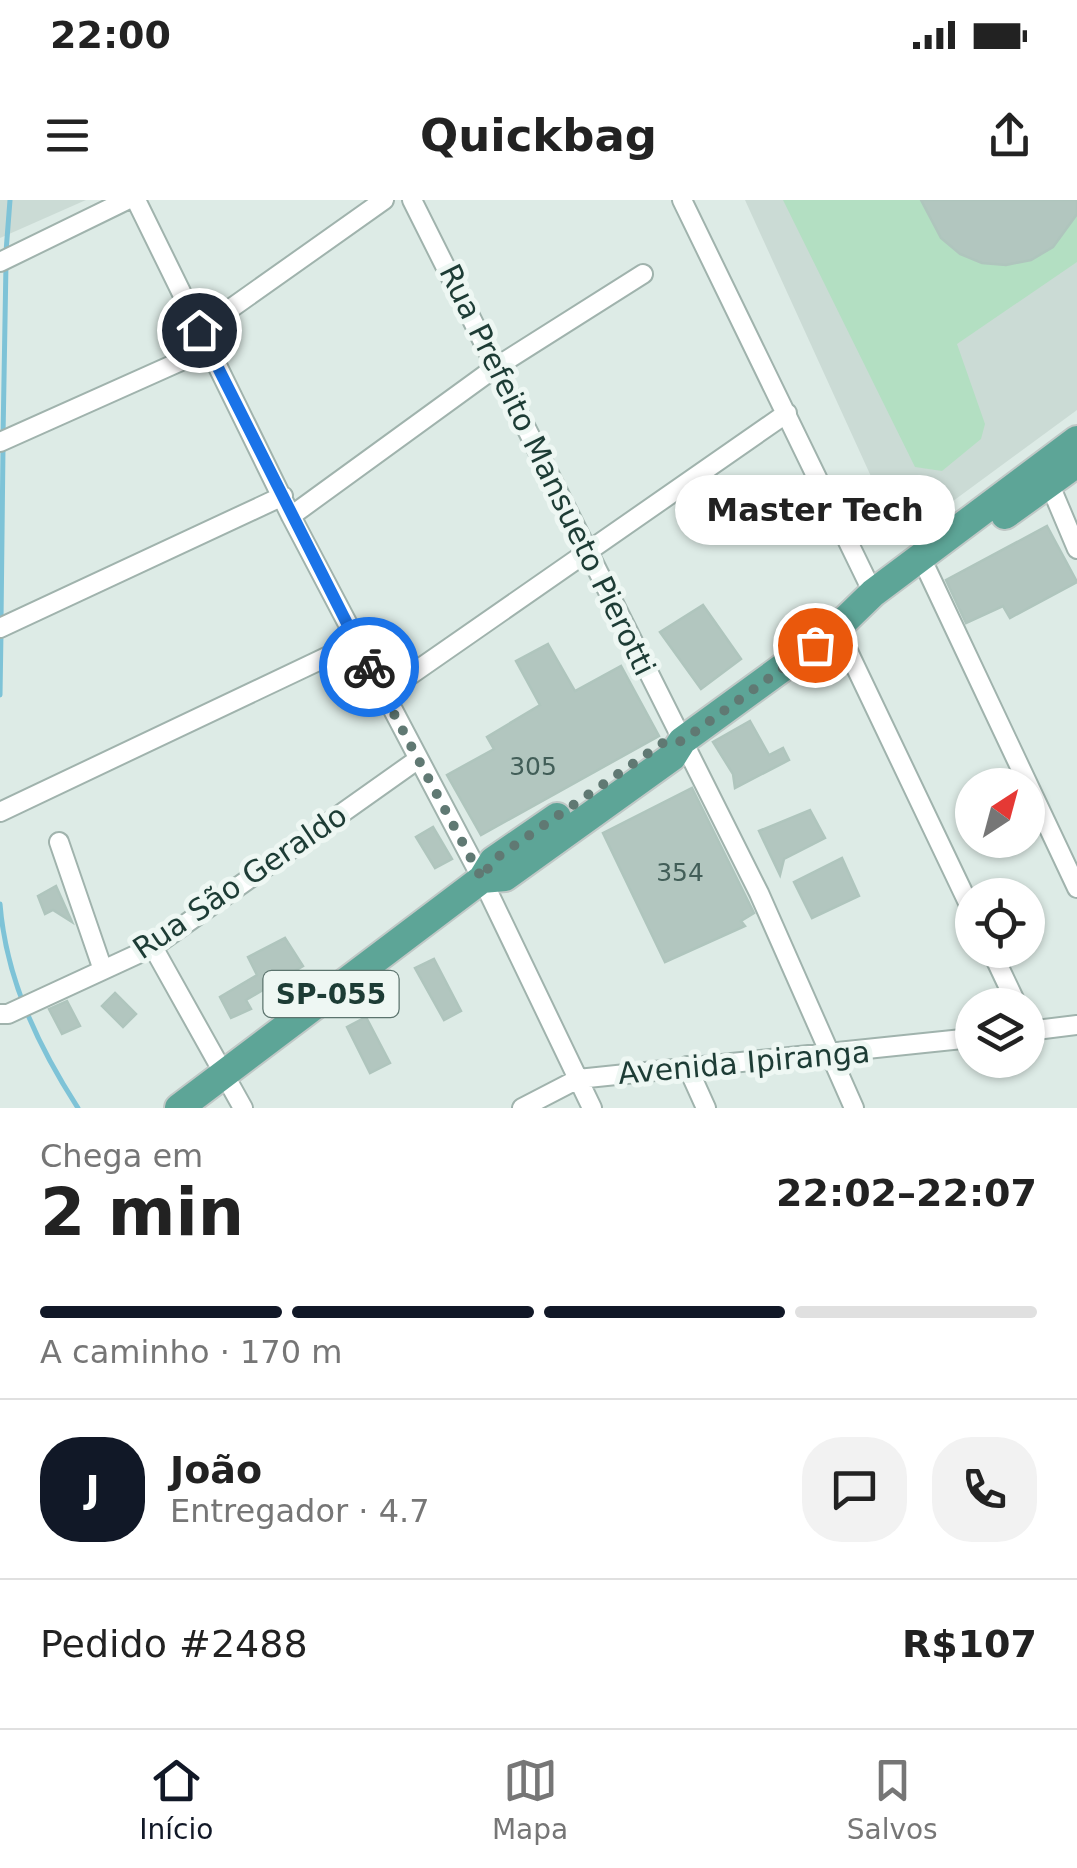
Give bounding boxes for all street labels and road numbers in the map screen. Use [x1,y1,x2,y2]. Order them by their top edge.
street label: Rua Prefeito Mansueto Pierotti [432,258,663,681]
street label: Rua São Geraldo [126,797,353,966]
road number: SP-055 [264,971,398,1017]
street label: Avenida Ipiranga [617,1034,871,1091]

